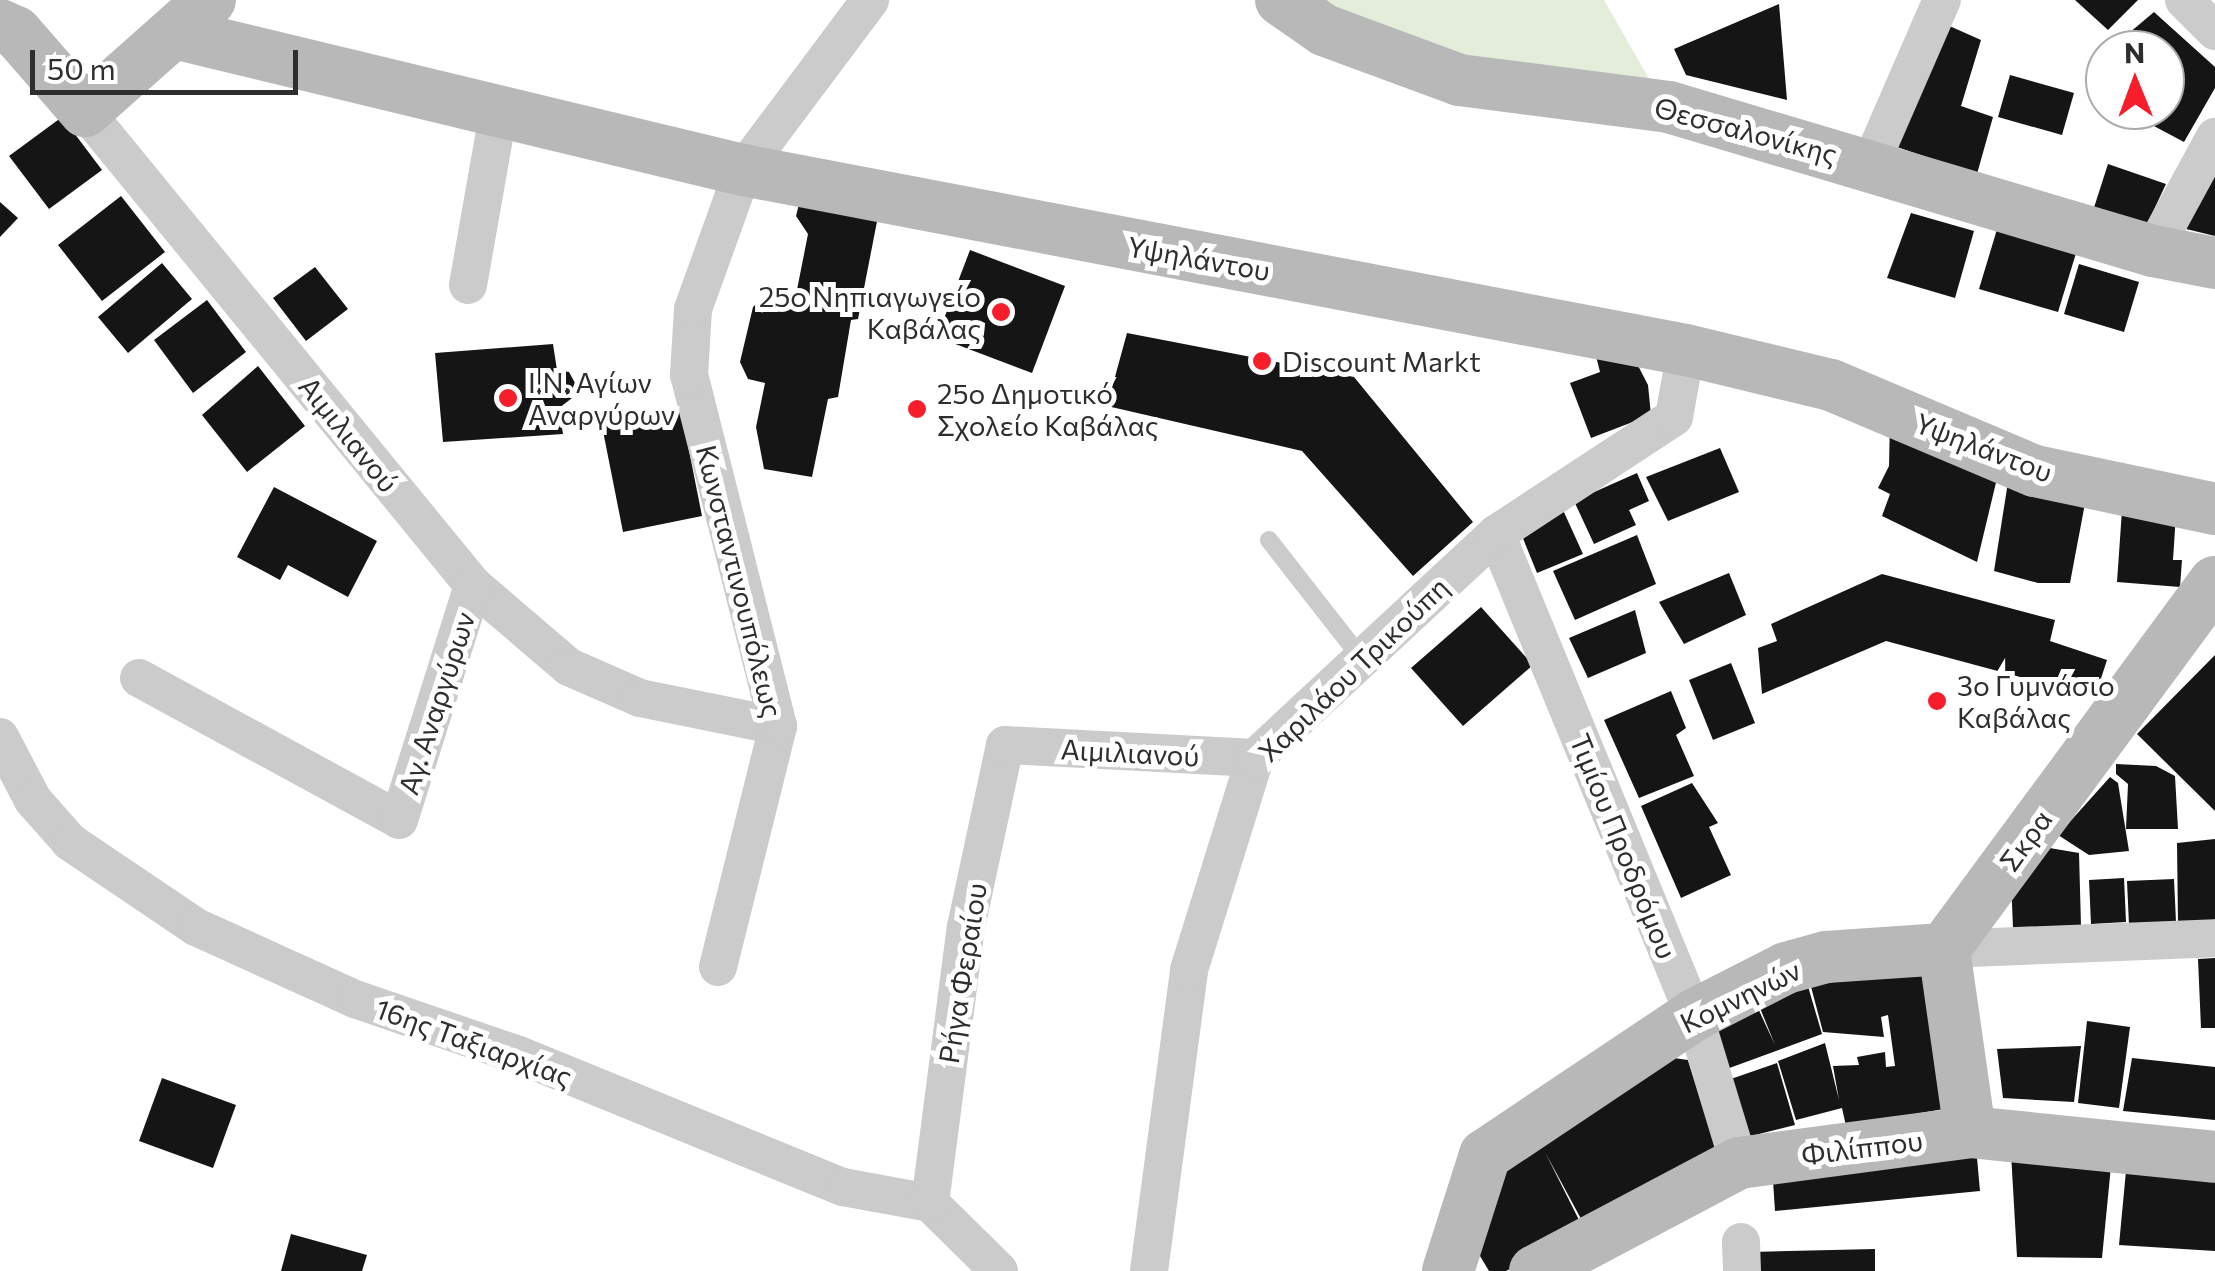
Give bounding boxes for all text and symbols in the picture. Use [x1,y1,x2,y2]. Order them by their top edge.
scale bar [35,30,302,92]
north arrow [2085,30,2185,130]
text: N [2124,35,2145,69]
text: 50 m [47,49,116,86]
street label: Θεσσαλονίκης [1651,89,1841,171]
street label: Υψηλάντου [1125,229,1273,287]
place label: 25ο Νηπιαγωγείο Καβάλας [759,279,981,345]
marker: 25ο Νηπιαγωγείο Καβάλας [990,301,1012,323]
place label: Discount Markt [1282,344,1481,378]
marker: Discount Markt [1251,350,1273,372]
place label: Ι.Ν. Αγίων Αναργύρων [528,365,675,431]
street label: Αιμιλιανού [292,370,406,498]
place label: 25ο Δημοτικό Σχολείο Καβάλας [937,376,1158,442]
marker: Ι.Ν. Αγίων Αναργύρων [497,387,519,409]
marker: 25ο Δημοτικό Σχολείο Καβάλας [906,398,928,420]
street label: Υψηλάντου [1911,405,2057,489]
street label: Κωνσταντινουπόλεως [690,441,790,721]
street label: Χαριλάου Τρικούπη [1251,570,1455,768]
street label: Αγ. Αναργύρων [391,608,481,798]
place label: 3ο Γυμνάσιο Καβάλας [1957,668,2115,734]
marker: 3ο Γυμνάσιο Καβάλας [1926,690,1948,712]
street label: Τιμίου Προδρόμου [1564,729,1684,963]
street label: Αιμιλιανού [1060,732,1200,772]
street label: Σκρα [1992,803,2058,877]
street label: Ρήγα Φεραίου [931,880,993,1066]
street label: Κομνηνών [1674,952,1806,1040]
street label: 16ης Ταξιαρχίας [371,991,577,1093]
street label: Φιλίππου [1799,1123,1925,1171]

